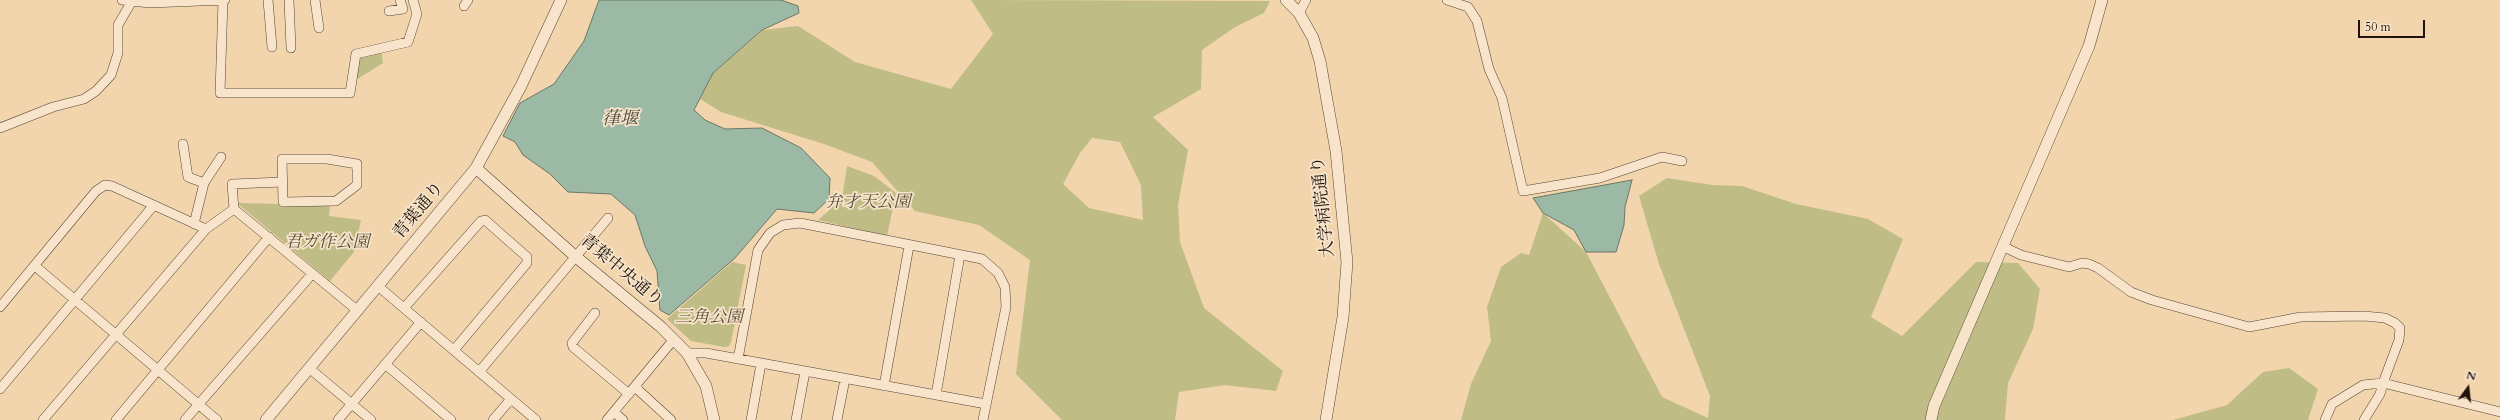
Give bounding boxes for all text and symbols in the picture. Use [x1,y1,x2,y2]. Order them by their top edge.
scale bar [2360,12,2427,38]
text: 50 m [2365,19,2391,35]
water label: 葎堰 [602,109,638,131]
street label: 大学病院通り [1309,155,1339,259]
street label: 青葉通り [389,178,449,244]
park label: 弁才天公園 [826,193,910,213]
street label: 青葉中央通り [575,230,667,312]
park label: 君ガ作公園 [285,233,369,253]
park label: 三角公園 [675,308,743,328]
text: N [2465,367,2478,384]
north arrow [2448,368,2488,408]

